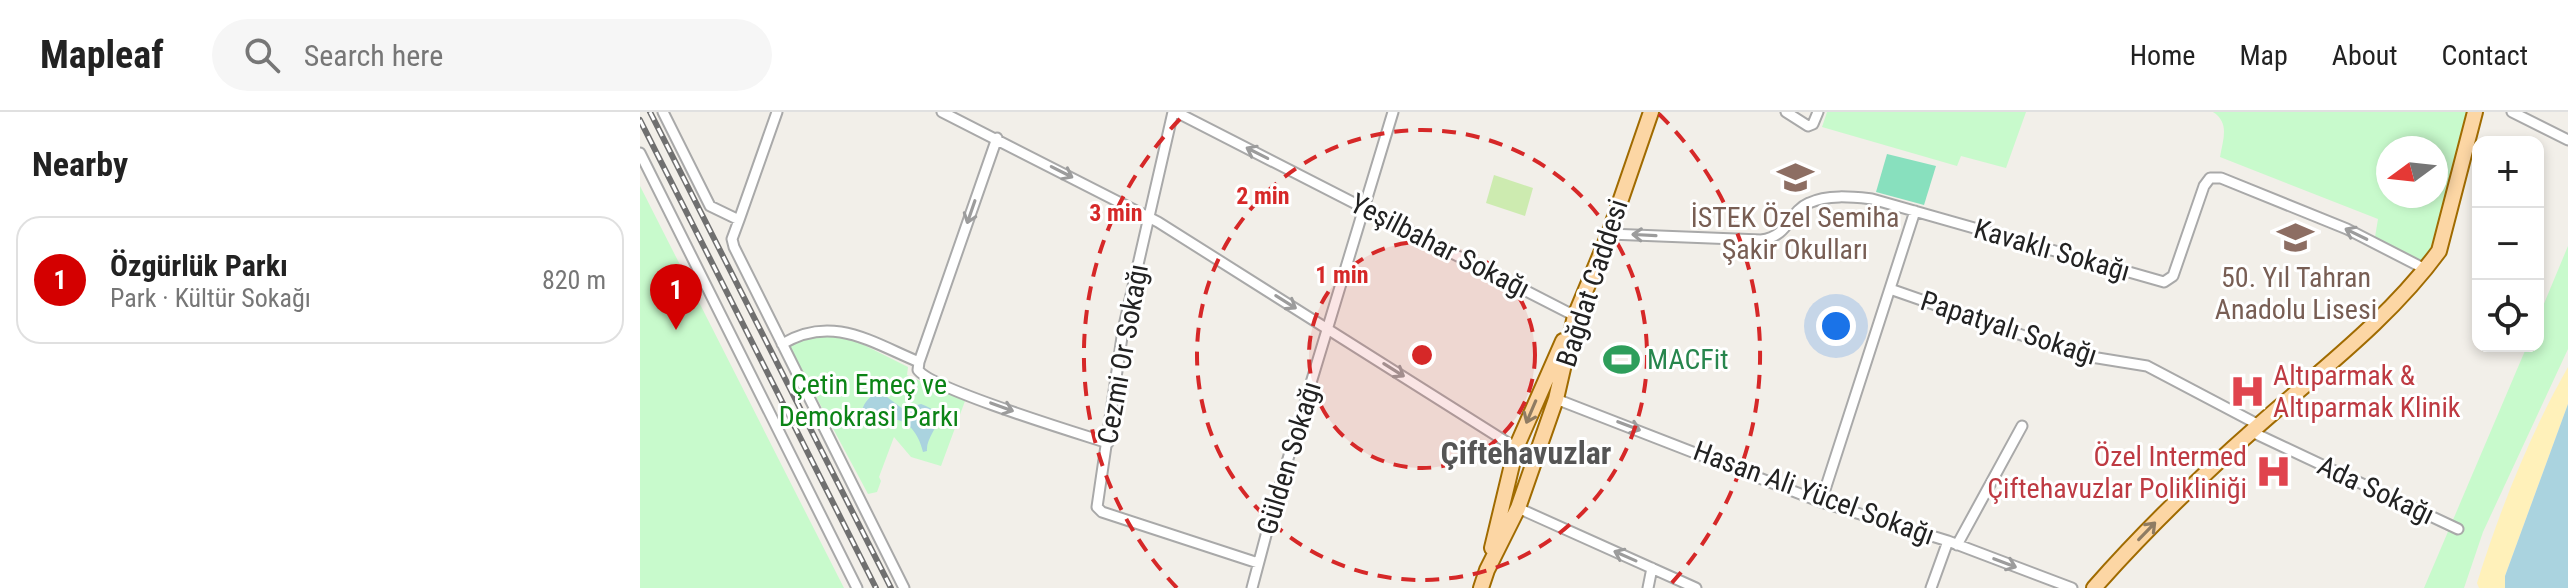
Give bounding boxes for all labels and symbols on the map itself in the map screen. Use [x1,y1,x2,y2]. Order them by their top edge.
north arrow [2376,136,2448,208]
one-way arrow [1245,144,1269,160]
school or university icon: İSTEK Özel Semiha Şakir Okulları [1776,158,1814,196]
one-way arrow [1049,164,1073,180]
text: 2 min [1236,182,1290,210]
street label: Yeşilbahar Sokağı [1345,187,1535,305]
street label: Bağdat Caddesi [1549,195,1635,371]
one-way arrow [963,199,977,224]
text: 3 min [1089,199,1143,227]
place label: İSTEK Özel Semiha Şakir Okulları [1691,201,1899,266]
street label: Kavaklı Sokağı [1970,212,2134,288]
school or university icon: 50. Yıl Tahran Anadolu Lisesi [2277,218,2315,256]
one-way arrow [2344,226,2368,241]
one-way arrow [1631,228,1658,243]
text: 1 min [1315,261,1369,289]
place label: 50. Yıl Tahran Anadolu Lisesi [2215,261,2377,326]
street label: Cezmi Or Sokağı [1091,262,1155,446]
pin: 1 [650,264,702,330]
street label: Papatyalı Sokağı [1917,284,2101,372]
one-way arrow [1275,294,1297,311]
your location [1816,306,1856,346]
sports icon: MACFit [1602,340,1640,378]
centre of rings [1408,341,1436,369]
place label: MACFit [1647,343,1728,376]
place label: Altıparmak & Altıparmak Klinik [2273,359,2461,424]
one-way arrow [1382,363,1405,379]
park label: Çetin Emeç ve Demokrasi Parkı [779,368,959,433]
hospital icon: Altıparmak & Altıparmak Klinik [2228,372,2266,410]
street label: Gülden Sokağı [1250,377,1328,539]
one-way arrow [1523,399,1538,424]
one-way arrow [989,401,1014,416]
one-way arrow [1616,420,1641,434]
district label: Çiftehavuzlar [1441,434,1611,472]
street label: Hasan Ali Yücel Sokağı [1689,434,1939,552]
place label: Özel Intermed Çiftehavuzlar Polikliniği [1987,440,2247,505]
street label: Ada Sokağı [2312,449,2440,531]
hospital icon: Özel Intermed Çiftehavuzlar Polikliniği [2254,453,2292,491]
one-way arrow [2138,521,2157,541]
one-way arrow [1613,547,1637,562]
one-way arrow [1992,557,2017,571]

